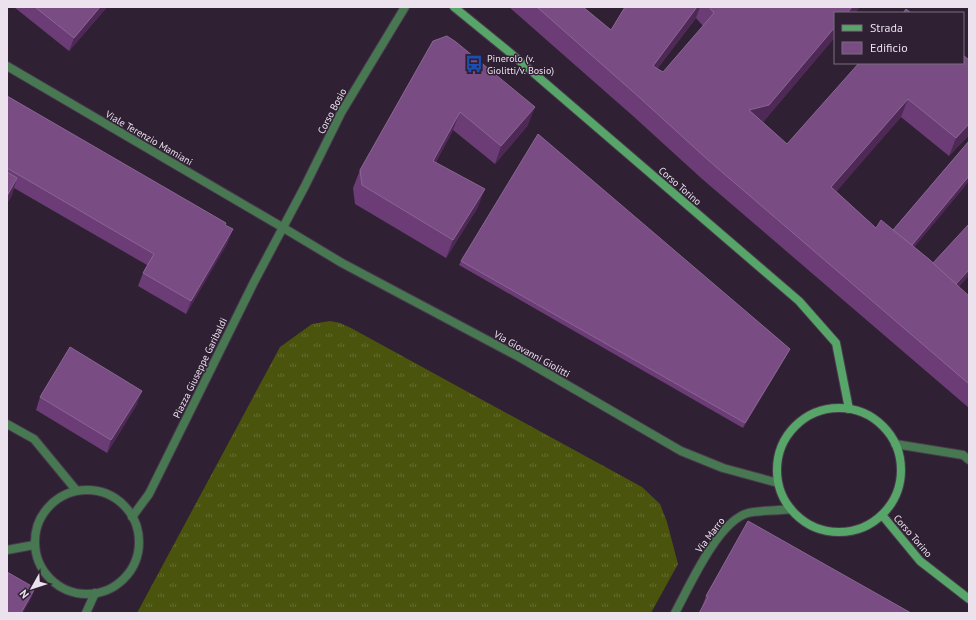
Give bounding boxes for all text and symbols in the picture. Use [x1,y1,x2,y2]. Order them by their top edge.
legend [834,12,964,64]
text: Strada [870,20,903,35]
text: Edificio [870,40,908,55]
place label: Pinerolo (v. Giolitti/v. Bosio) [487,52,554,77]
bus stop icon: Pinerolo (v. Giolitti/v. Bosio) [464,54,484,74]
street label: Corso Bosio [315,86,349,136]
street label: Viale Terenzio Mamiani [102,107,195,168]
street label: Corso Torino [656,164,704,208]
street label: Piazza Giuseppe Garibaldi [170,316,230,420]
street label: Via Giovanni Giolitti [491,327,572,380]
street label: Corso Torino [891,512,935,560]
street label: Via Marro [692,515,728,556]
north arrow [12,568,52,608]
text: N [17,587,32,602]

